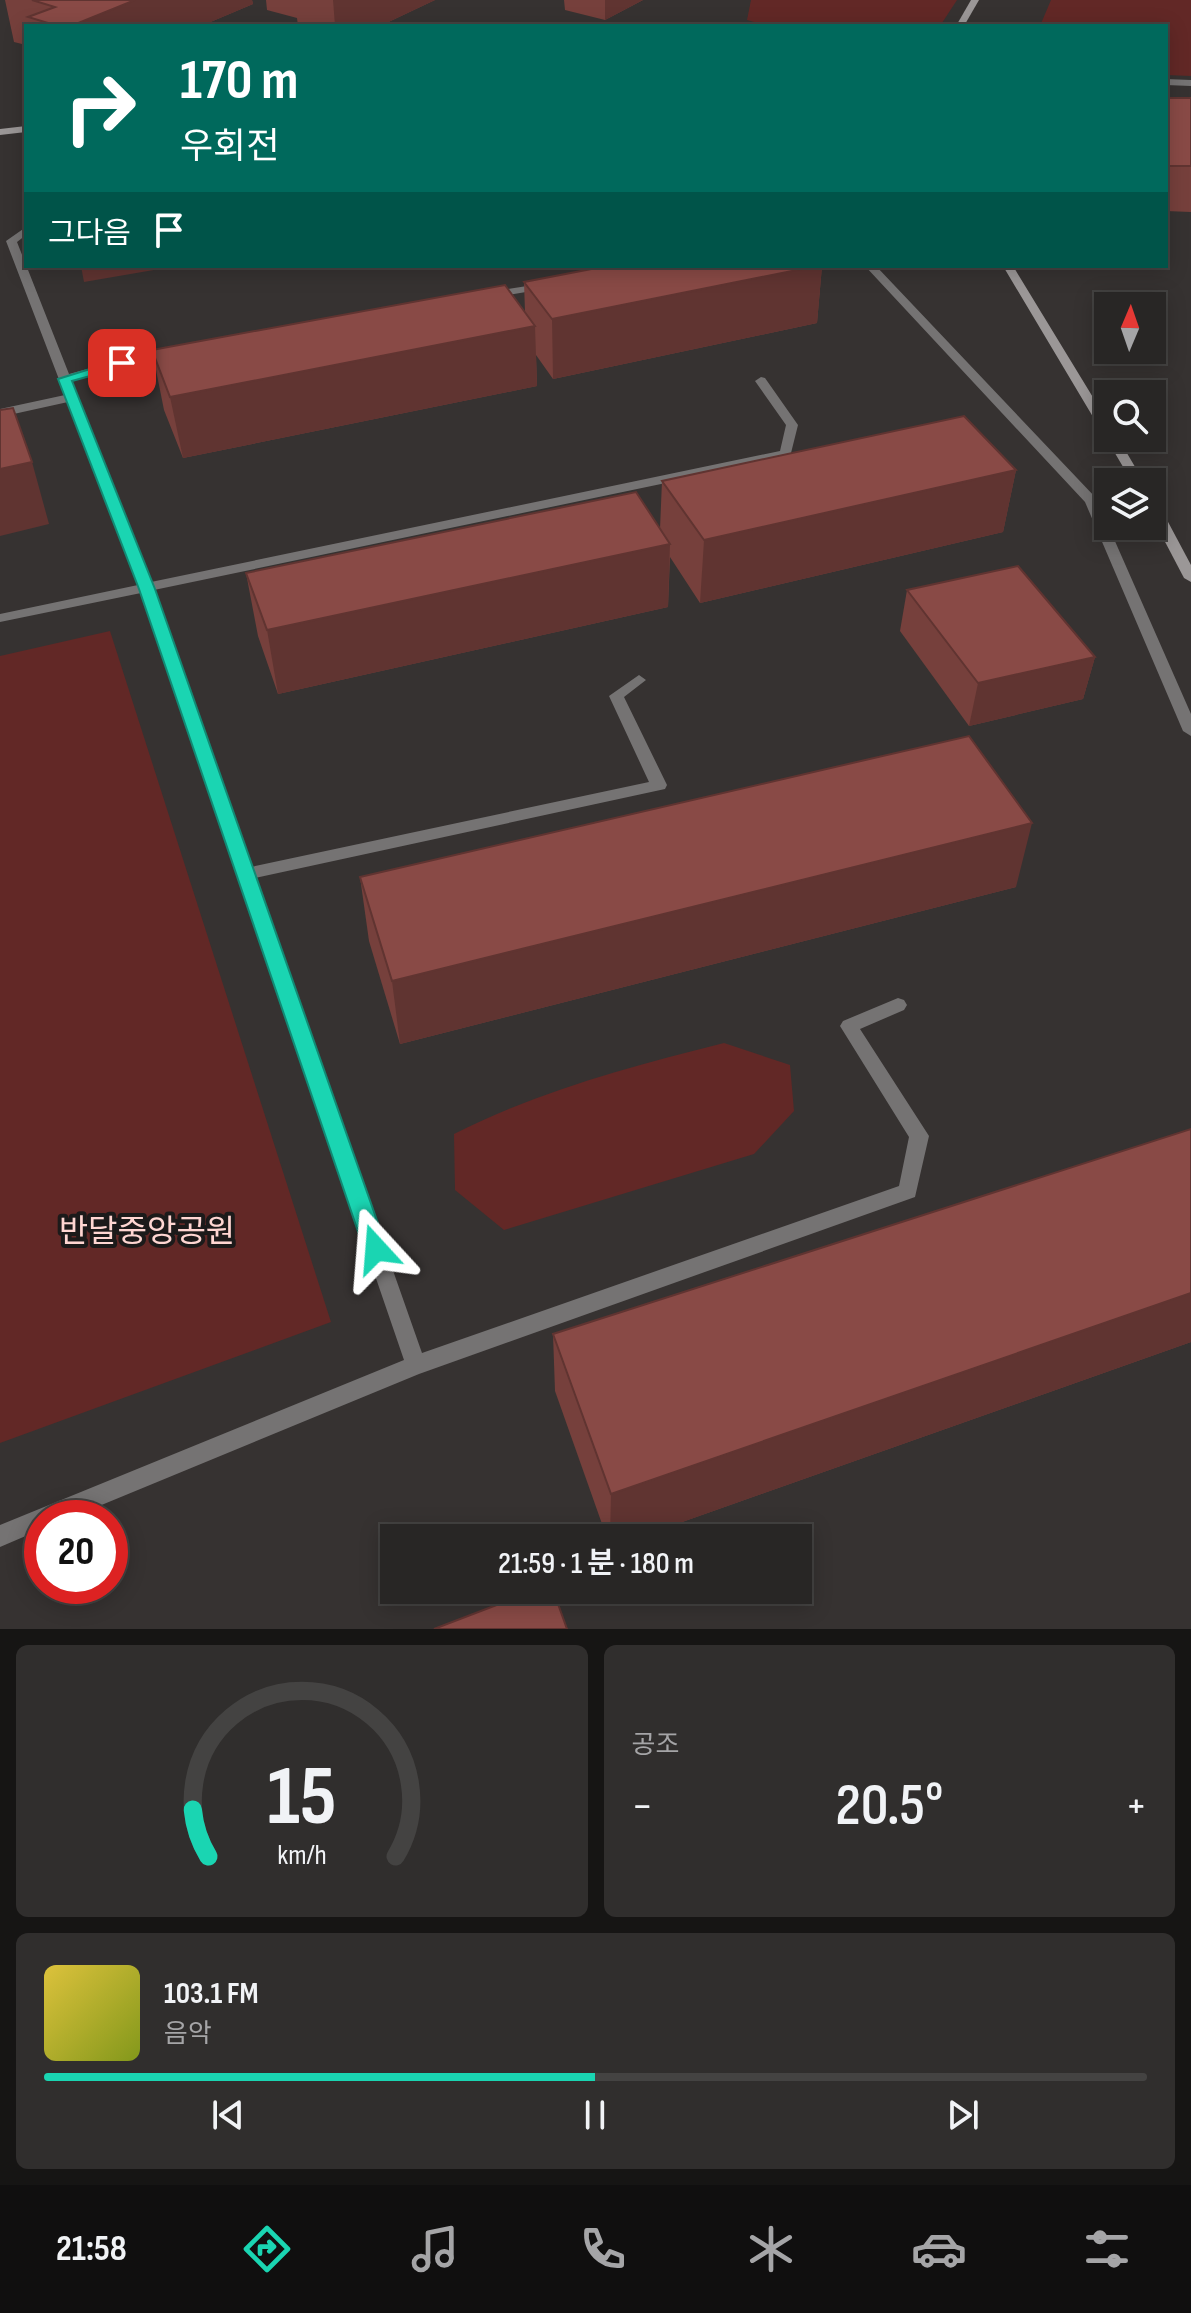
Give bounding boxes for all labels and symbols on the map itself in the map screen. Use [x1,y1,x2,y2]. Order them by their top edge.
north arrow [1094,292,1166,364]
pin [88,329,156,397]
position arrow [334,1207,418,1291]
park label: 반달중앙공원 [59,1213,235,1252]
speed limit sign: 20 [24,1500,128,1604]

